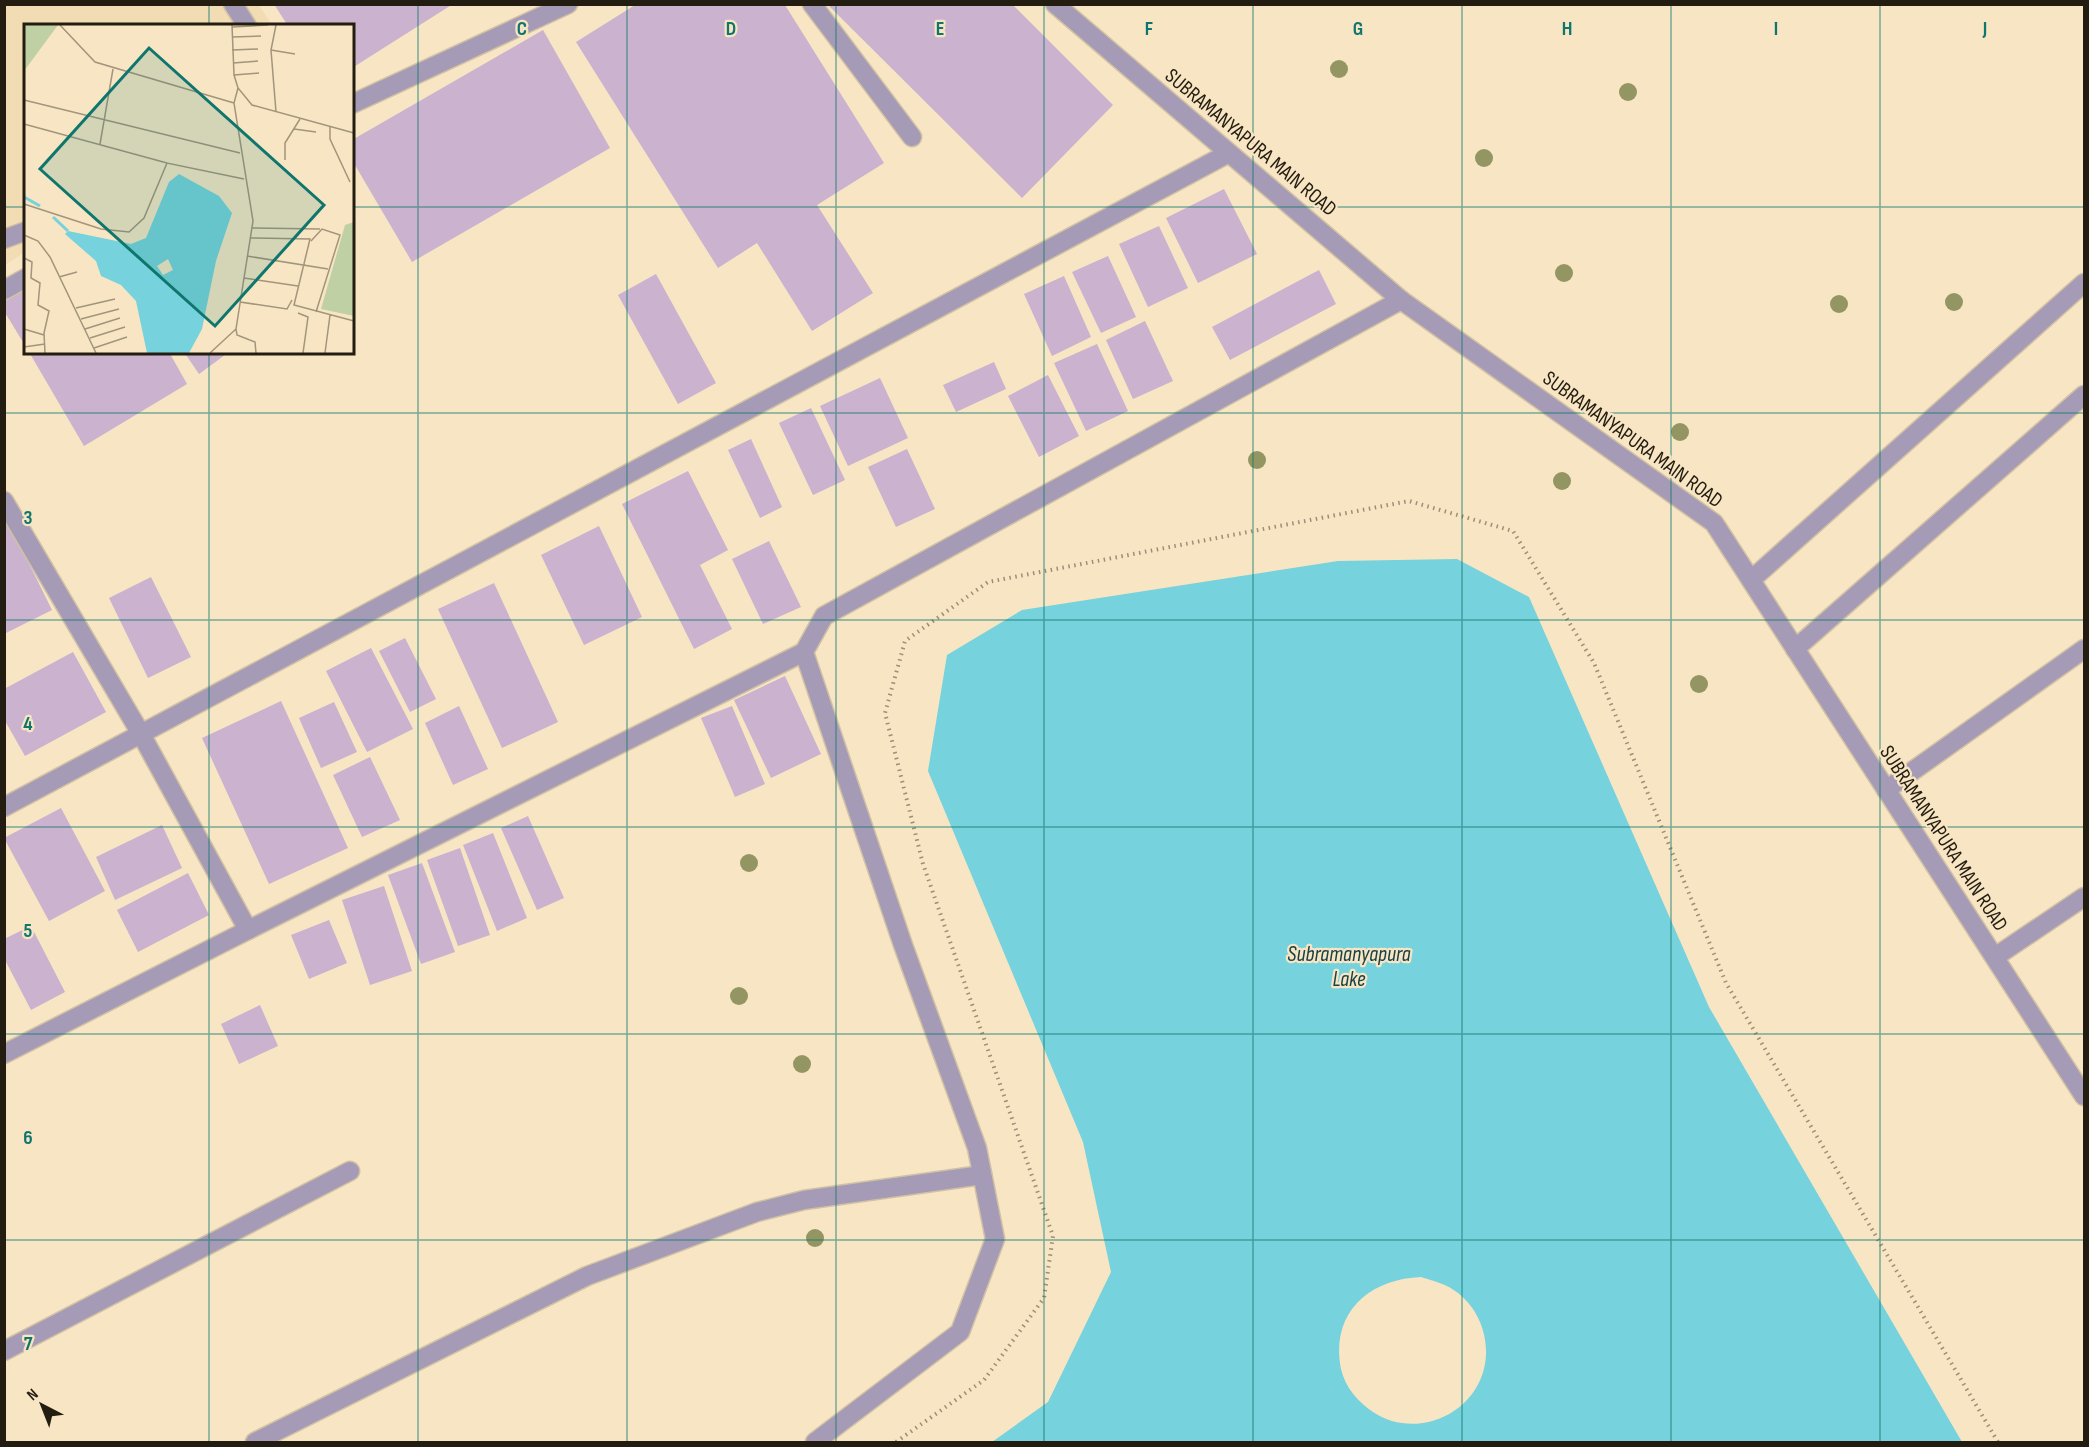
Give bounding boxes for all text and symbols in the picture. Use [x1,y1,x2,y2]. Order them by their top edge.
text: C [517,17,527,41]
text: D [726,17,736,41]
text: E [936,17,944,41]
text: F [1145,17,1153,41]
text: G [1353,17,1363,41]
text: H [1562,17,1572,41]
text: I [1774,17,1778,41]
text: J [1982,17,1987,41]
inset map [24,24,354,354]
street label: SUBRAMANYAPURA MAIN ROAD [1160,63,1342,221]
street label: SUBRAMANYAPURA MAIN ROAD [1538,366,1728,513]
text: 3 [24,506,33,530]
text: 4 [23,712,33,736]
street label: SUBRAMANYAPURA MAIN ROAD [1874,741,2013,936]
text: 5 [24,919,33,943]
water label: Subramanyapura Lake [1287,941,1411,993]
text: 6 [23,1126,33,1150]
text: 7 [24,1332,33,1356]
north arrow [12,1375,72,1435]
text: N [23,1385,42,1405]

